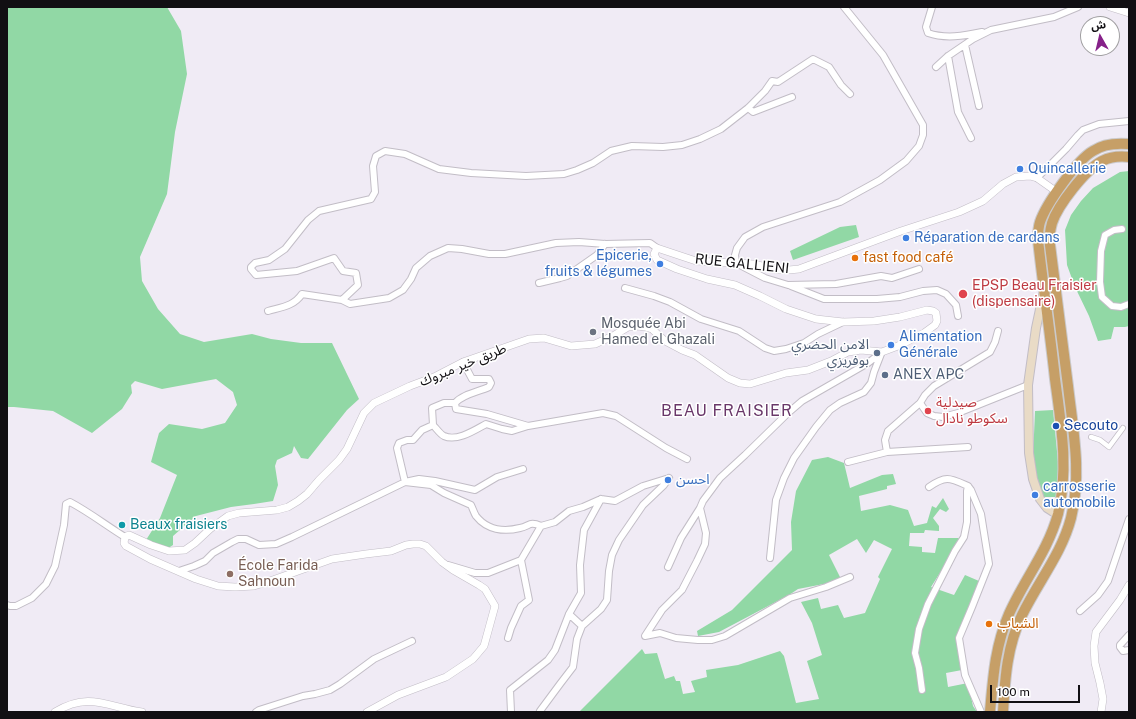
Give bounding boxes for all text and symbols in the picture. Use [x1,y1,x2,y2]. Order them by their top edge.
north arrow [1080,16,1120,56]
text: ش [1090,18,1107,32]
place label: Quincallerie [1028,161,1106,177]
marker: Quincallerie [1015,164,1025,174]
place label: Réparation de cardans [914,230,1060,246]
marker: Réparation de cardans [901,233,911,243]
place label: Epicerie, fruits & légumes [544,248,652,280]
place label: fast food café [863,250,953,266]
street label: RUE GALLIENI [694,251,790,277]
marker: fast food café [850,253,860,263]
marker: Epicerie, fruits & légumes [655,259,665,269]
place label: EPSP Beau Fraisier (dispensaire) [972,278,1097,310]
marker: EPSP Beau Fraisier (dispensaire) [957,288,969,300]
place label: Mosquée Abi Hamed el Ghazali [601,316,715,348]
marker: Mosquée Abi Hamed el Ghazali [588,327,598,337]
place label: Alimentation Générale [899,329,982,362]
place label: الامن الحضري بوفريزي [791,337,869,370]
street label: طريق خير مبروك [417,340,509,390]
marker: Alimentation Générale [886,340,896,350]
marker: الامن الحضري بوفريزي [872,348,882,358]
place label: ANEX APC [893,367,964,383]
marker: ANEX APC [880,370,890,380]
place label: صيدلية سكوطو نادال [936,395,1008,428]
district label: BEAU FRAISIER [661,401,793,421]
marker: صيدلية سكوطو نادال [923,406,933,416]
place label: Secouto [1064,418,1118,434]
marker: Secouto [1051,421,1061,431]
place label: احسن [676,472,710,488]
marker: احسن [663,475,673,485]
place label: carrosserie automobile [1043,479,1116,512]
marker: carrosserie automobile [1030,490,1040,500]
place label: Beaux fraisiers [130,517,227,533]
marker: Beaux fraisiers [117,520,127,530]
place label: École Farida Sahnoun [238,558,318,590]
marker: École Farida Sahnoun [225,569,235,579]
place label: الشباب [997,616,1039,632]
marker: الشباب [984,619,994,629]
scale bar [992,677,1082,703]
text: 100 m [997,685,1030,699]

